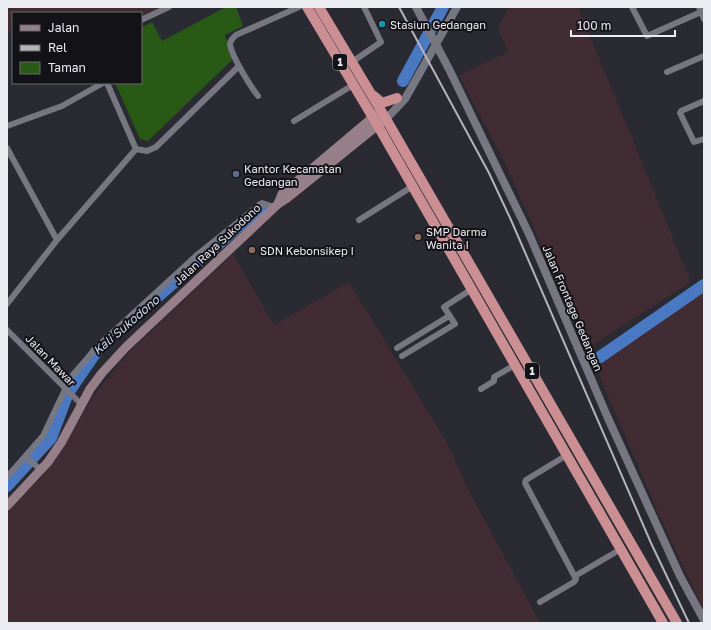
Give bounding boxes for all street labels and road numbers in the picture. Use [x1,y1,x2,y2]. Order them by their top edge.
road number: 1 [333,54,347,70]
street label: Jalan Raya Sukodono [171,201,263,287]
street label: Jalan Frontage Gedangan [541,243,605,373]
street label: Jalan Mawar [23,332,79,389]
road number: 1 [525,363,539,379]

